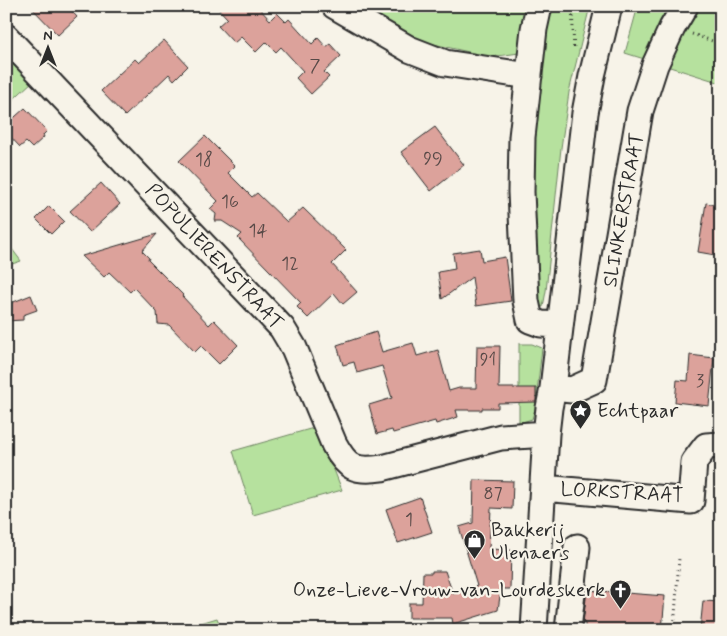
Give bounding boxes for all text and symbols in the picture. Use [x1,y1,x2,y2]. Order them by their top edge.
north arrow [22,22,72,72]
text: N [43,27,53,45]
house number: 7 [310,54,321,78]
street label: SLINKERSTRAAT [597,131,651,289]
house number: 99 [423,147,443,171]
house number: 18 [195,148,213,172]
street label: POPULIERENSTRAAT [139,178,289,336]
house number: 16 [221,190,239,214]
house number: 14 [249,219,268,243]
house number: 12 [281,252,299,276]
house number: 91 [480,348,496,372]
house number: 3 [696,369,704,393]
place label: Echtpaar [597,398,679,425]
place icon: Echtpaar [569,399,593,430]
street label: LORKSTRAAT [560,476,684,510]
house number: 87 [483,482,503,506]
house number: 1 [405,508,413,532]
place label: Bakkerij Ulenaers [491,517,569,567]
shop icon: Bakkerij Ulenaers [463,529,487,560]
place label: Onze-Lieve-Vrouw-van-Lourdeskerk [293,577,605,604]
church icon: Onze-Lieve-Vrouw-van-Lourdeskerk [609,578,633,609]

